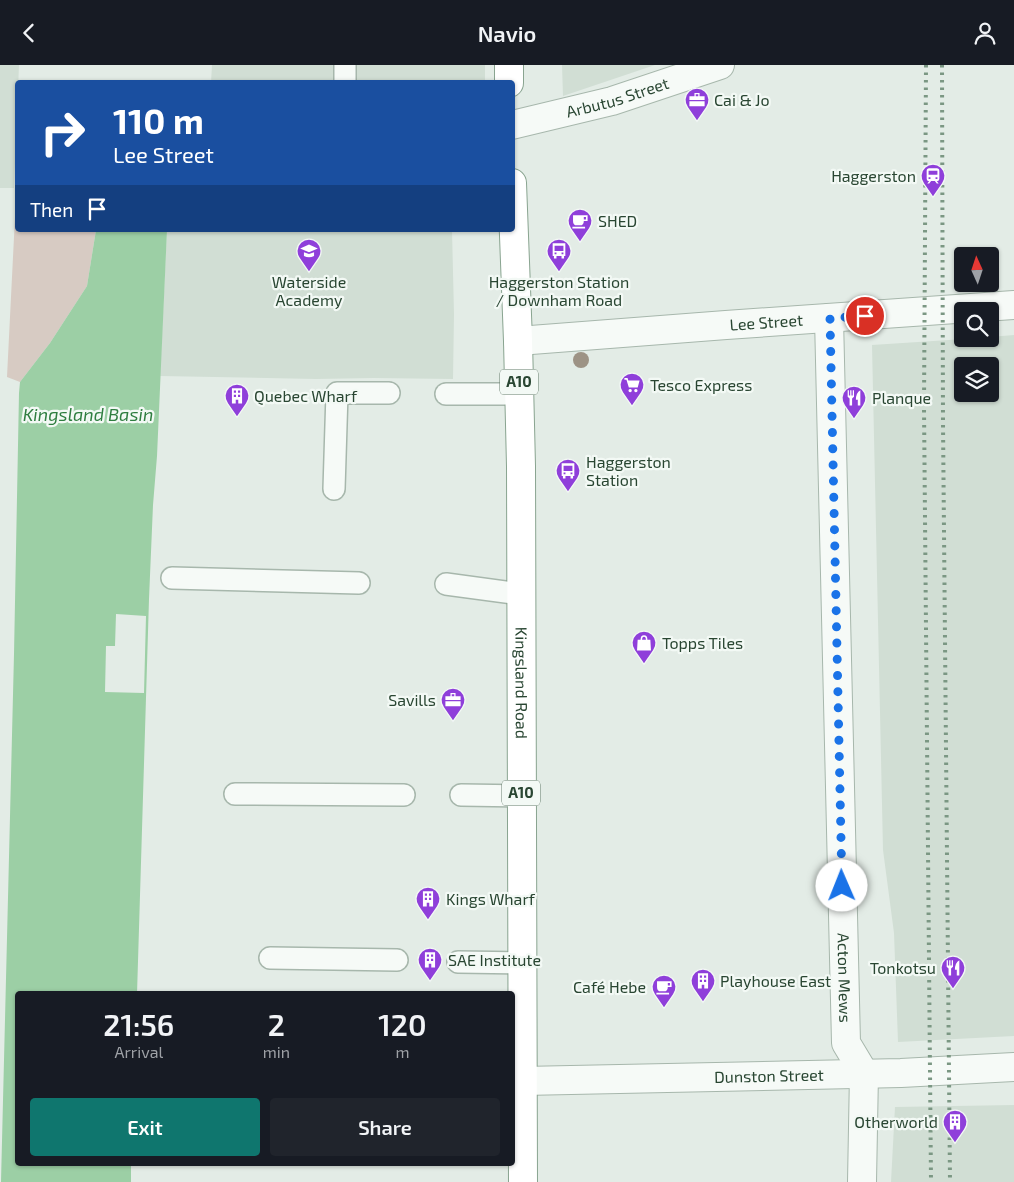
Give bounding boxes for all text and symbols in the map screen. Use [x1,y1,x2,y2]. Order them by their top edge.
icon: back [15,19,43,47]
icon: person [971,19,999,47]
text: Navio [478,20,536,46]
street label: Arbutus Street [564,73,671,121]
office icon: Cai & Jo [684,87,710,121]
place label: Cai & Jo [714,90,770,109]
text: 110 m [113,99,204,141]
icon: right [30,100,95,165]
text: Lee Street [113,141,214,167]
station icon: Haggerston [920,163,946,197]
place label: Haggerston [831,166,916,185]
icon: arrive [83,195,111,223]
text: Then [30,198,73,221]
cafe icon: SHED [567,208,593,242]
place label: SHED [598,211,637,230]
school or university icon: Waterside Academy [296,238,322,272]
bus stop icon: Haggerston Station / Downham Road [546,238,572,272]
north arrow [954,247,999,293]
map controls [954,247,999,402]
place label: Waterside Academy [272,272,346,309]
place label: Haggerston Station / Downham Road [489,272,629,309]
pin [844,295,886,337]
icon: arrive [851,302,879,330]
button: search [954,302,999,347]
street label: Lee Street [729,310,804,334]
button: layers [954,357,999,402]
road number: A10 [500,369,538,395]
supermarket icon: Tesco Express [619,372,645,406]
place label: Tesco Express [650,375,752,394]
building icon: Quebec Wharf [224,383,250,417]
restaurant icon: Planque [841,385,867,419]
place label: Quebec Wharf [254,386,358,406]
place label: Planque [872,388,931,407]
water label: Kingsland Basin [23,403,153,425]
place label: Haggerston Station [586,452,671,489]
bus stop icon: Haggerston Station [555,458,581,492]
street label: Kingsland Road [512,627,532,739]
shop icon: Topps Tiles [631,630,657,664]
place label: Topps Tiles [662,633,743,652]
office icon: Savills [440,687,466,721]
place label: Savills [388,690,436,709]
road number: A10 [502,781,540,805]
position arrow [815,859,867,911]
building icon: Kings Wharf [415,886,441,920]
place label: Kings Wharf [446,889,536,908]
street label: Acton Mews [834,933,856,1023]
building icon: SAE Institute [417,947,443,981]
place label: SAE Institute [448,950,541,969]
restaurant icon: Tonkotsu [940,955,966,989]
place label: Tonkotsu [870,958,936,977]
building icon: Playhouse East [690,968,716,1002]
place label: Playhouse East [720,971,831,990]
cafe icon: Café Hebe [651,974,677,1008]
place label: Café Hebe [573,977,646,996]
text: 21:56 [103,1006,174,1042]
text: 2 [268,1006,285,1042]
text: 120 [378,1006,427,1042]
text: Arrival [114,1042,163,1061]
text: min [263,1042,290,1061]
text: m [395,1042,409,1061]
street label: Dunston Street [714,1065,824,1086]
button: Exit [30,1098,260,1156]
button: Share [270,1098,500,1156]
building icon: Otherworld [942,1109,968,1143]
place label: Otherworld [854,1112,938,1131]

